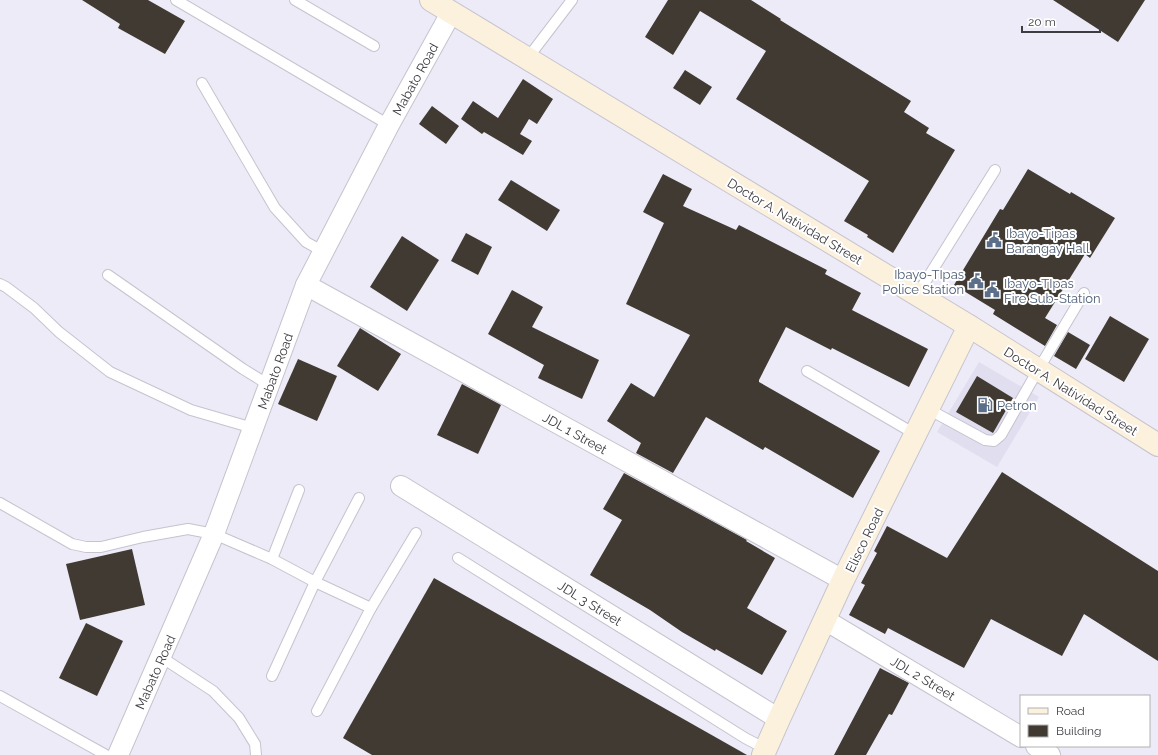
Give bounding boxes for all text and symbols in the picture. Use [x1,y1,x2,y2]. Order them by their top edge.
scale bar [1022,8,1100,34]
text: 20 m [1028,15,1056,29]
street label: Mabato Road [389,41,441,118]
street label: Doctor A. Natividad Street [725,175,865,268]
place label: Ibayo-Tipas Barangay Hall [1006,226,1090,256]
public building icon: Ibayo-Tipas Barangay Hall [985,231,1003,249]
place label: Ibayo-TIpas Police Station [882,267,964,297]
public building icon: Ibayo-TIpas Police Station [967,272,985,290]
place label: Ibayo-TIpas Fire Sub-Station [1004,276,1101,306]
public building icon: Ibayo-TIpas Fire Sub-Station [983,281,1001,299]
street label: Mabato Road [255,331,296,411]
street label: Doctor A. Natividad Street [1001,344,1141,439]
fuel station icon: Petron [976,396,994,414]
place label: Petron [997,398,1037,413]
street label: JDL 1 Street [540,410,610,458]
street label: Elisco Road [842,506,887,575]
street label: JDL 3 Street [555,578,625,629]
street label: Mabato Road [132,633,179,712]
street label: JDL 2 Street [888,653,958,704]
legend [1020,695,1150,747]
text: Road [1056,704,1085,718]
text: Building [1056,724,1102,738]

